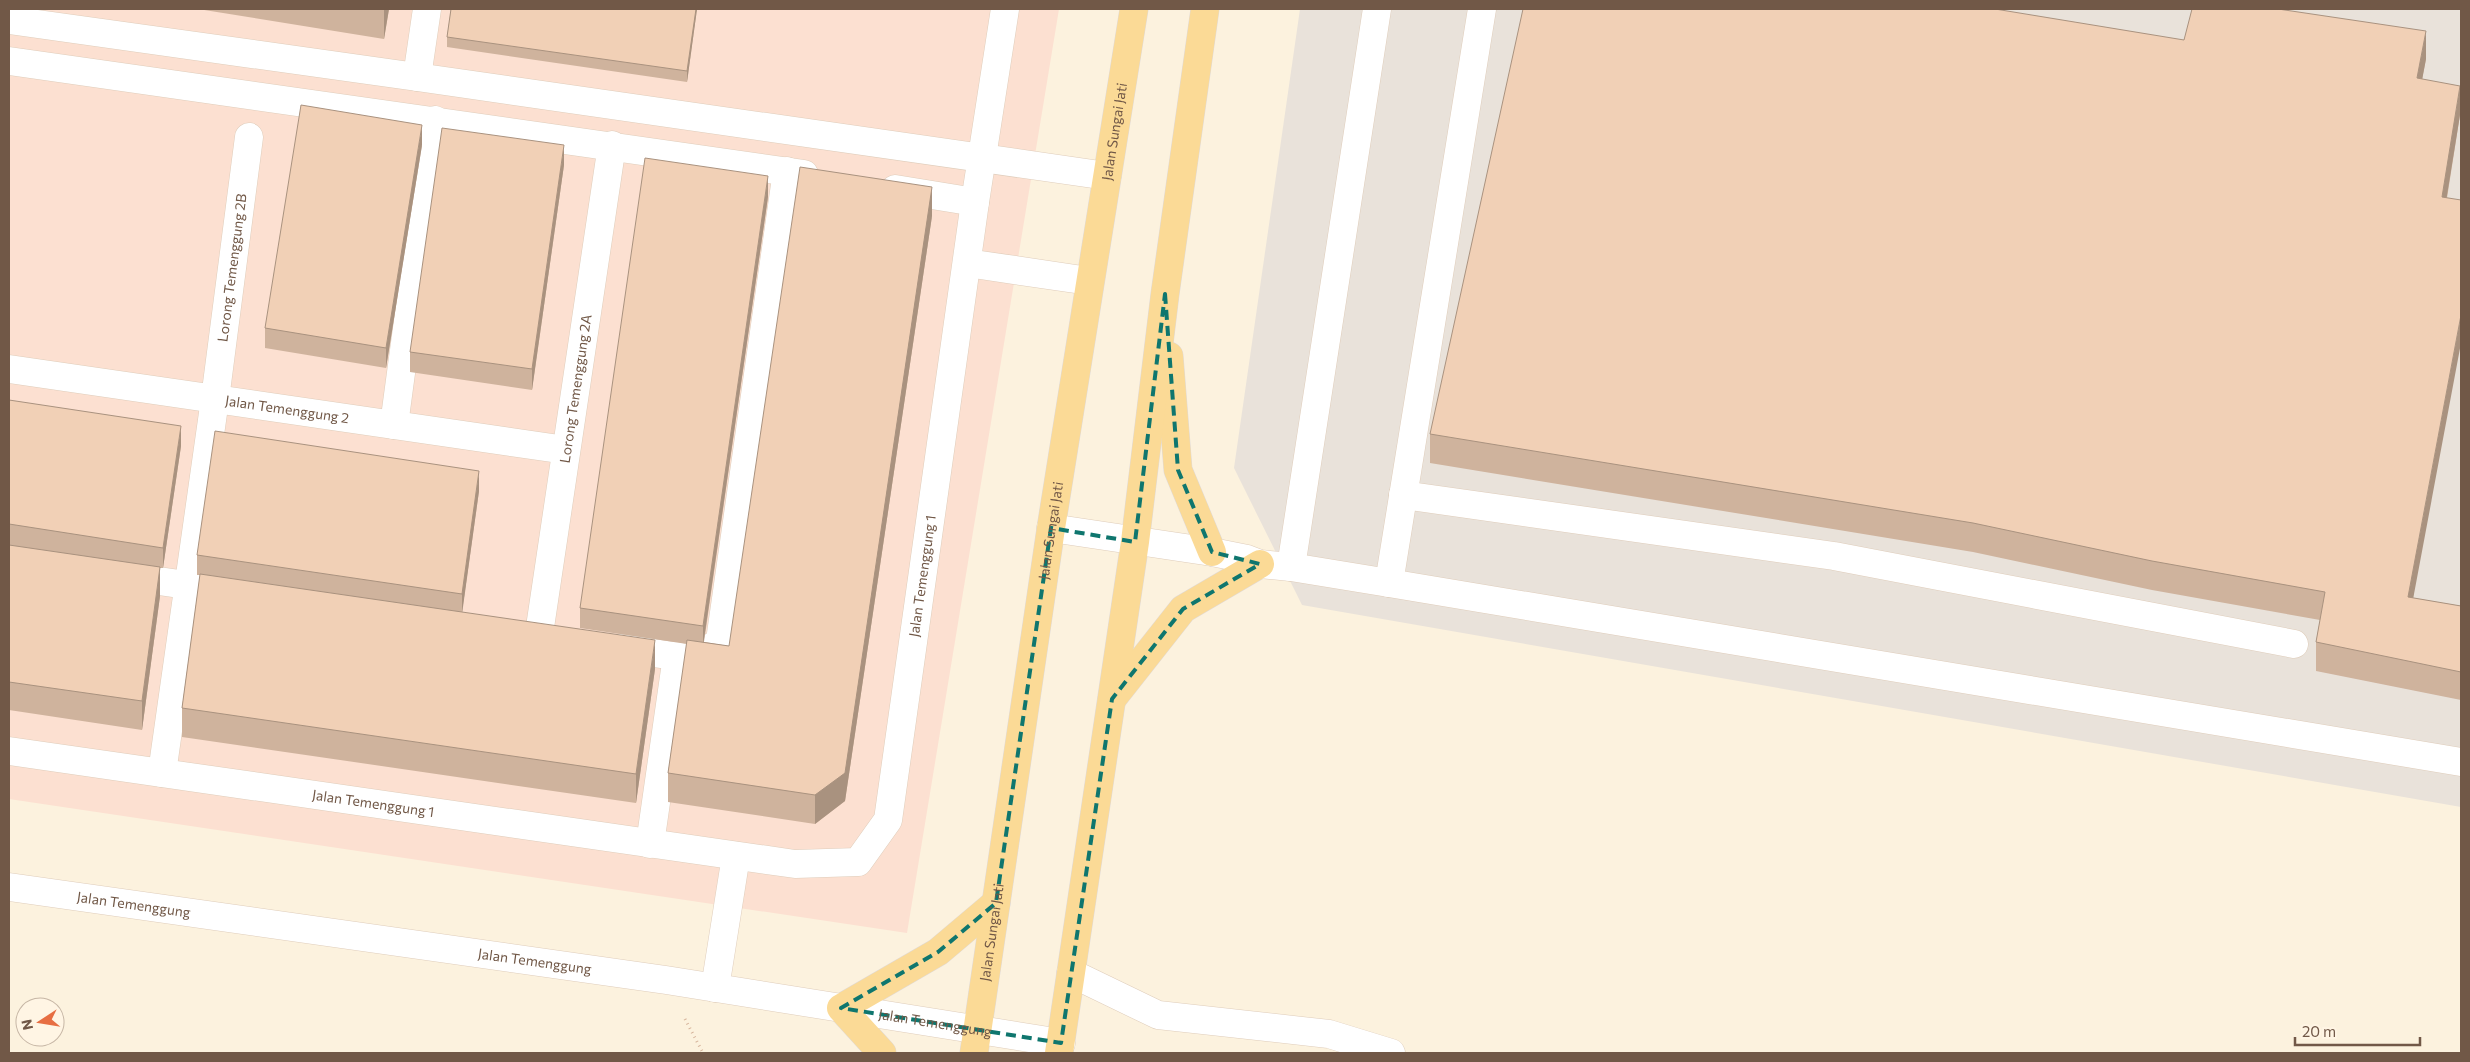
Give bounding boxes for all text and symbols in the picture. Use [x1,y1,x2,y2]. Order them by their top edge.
street label: Jalan Sungai Jati [1098,81,1130,182]
street label: Lorong Temenggung 2B [213,193,250,343]
street label: Lorong Temenggung 2A [556,313,595,464]
street label: Jalan Temenggung 2 [224,392,350,426]
street label: Jalan Sungai Jati [1035,480,1066,581]
street label: Jalan Temenggung 1 [905,514,939,638]
street label: Jalan Temenggung 1 [311,786,436,820]
street label: Jalan Sungai Jati [976,882,1007,982]
street label: Jalan Temenggung [76,888,192,921]
street label: Jalan Temenggung [477,944,593,977]
north arrow [15,997,65,1047]
street label: Jalan Temenggung [877,1005,993,1040]
scale bar [2295,1014,2420,1046]
text: N [17,1018,36,1032]
text: 20 m [2302,1022,2336,1040]

